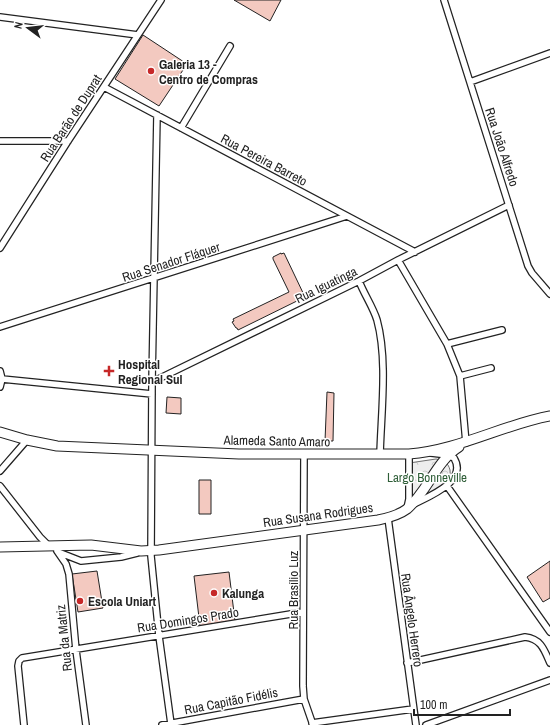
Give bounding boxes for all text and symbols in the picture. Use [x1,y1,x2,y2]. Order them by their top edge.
north arrow [8,8,48,48]
text: N [11,20,26,30]
place label: Galeria 13 - Centro de Compras [159,56,258,88]
marker: Galeria 13 - Centro de Compras [146,66,156,76]
street label: Rua Barão de Duprat [36,71,106,165]
street label: Rua João Alfredo [481,105,523,189]
street label: Rua Pereira Barreto [218,130,310,190]
street label: Rua Senador Fláquer [120,238,223,286]
street label: Rua Iguatinga [292,263,360,307]
place label: Hospital Regional Sul [118,356,183,388]
marker: Hospital Regional Sul [103,365,115,377]
street label: Alameda Santo Amaro [223,432,331,450]
park label: Largo Bonneville [387,469,467,486]
street label: Rua Susana Rodrigues [262,499,374,531]
street label: Rua Brasílio Luz [285,551,302,629]
street label: Rua Ângelo Herrero [397,572,427,668]
place label: Kalunga [222,585,264,602]
marker: Kalunga [209,588,219,598]
place label: Escola Uniart [88,593,157,610]
marker: Escola Uniart [75,596,85,606]
street label: Rua da Matriz [52,604,76,672]
street label: Rua Domingos Prado [136,604,240,636]
street label: Rua Capitão Fidélis [183,684,279,718]
scale bar [414,691,510,717]
text: 100 m [420,697,447,713]

